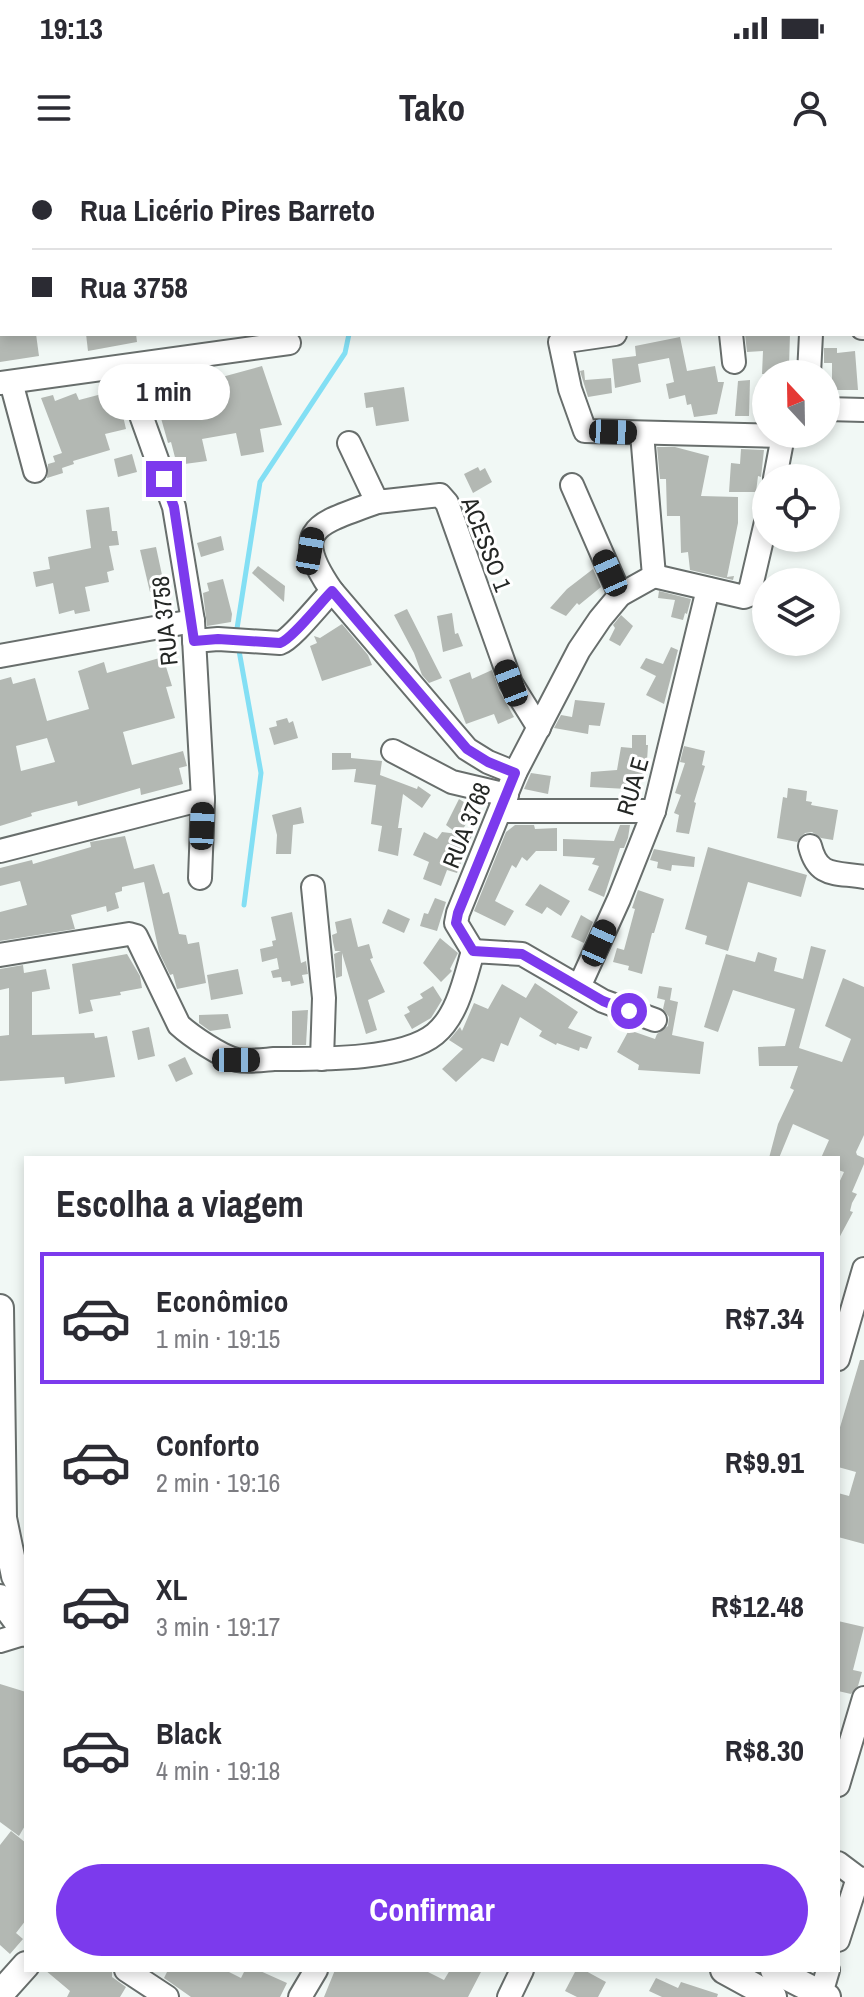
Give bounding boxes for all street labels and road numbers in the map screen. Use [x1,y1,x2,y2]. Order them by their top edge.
street label: ACESSO 1 [454,491,520,596]
street label: RUA 3758 [143,575,185,667]
street label: RUA E [608,753,656,819]
street label: RUA 3768 [434,777,498,873]

